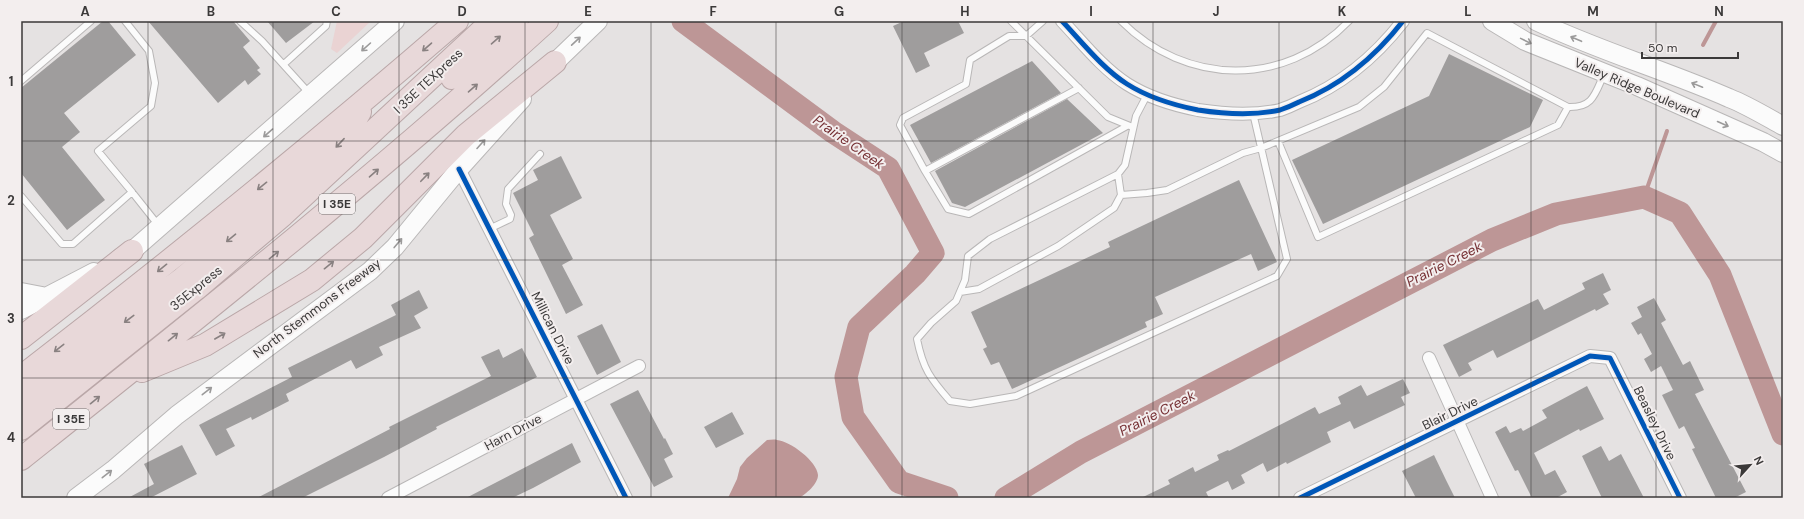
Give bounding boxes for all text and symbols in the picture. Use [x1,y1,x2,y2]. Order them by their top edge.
text: A [80,3,90,20]
text: B [207,3,215,20]
text: C [331,3,341,20]
text: D [457,3,467,20]
text: E [584,3,592,20]
text: F [709,3,717,20]
text: G [834,3,844,20]
text: H [960,3,970,20]
text: I [1089,3,1093,20]
text: J [1212,3,1220,20]
text: K [1338,3,1347,20]
text: L [1464,3,1472,20]
text: M [1587,3,1599,20]
text: N [1714,3,1724,20]
scale bar [1642,34,1738,60]
one-way arrow [1570,35,1582,43]
one-way arrow [490,36,500,45]
one-way arrow [571,37,581,46]
one-way arrow [1520,38,1532,45]
text: 50 m [1648,40,1677,56]
one-way arrow [361,42,371,52]
one-way arrow [422,42,433,51]
street label: I 35E TEXpress [390,45,466,117]
street label: Valley Ridge Boulevard [1572,54,1702,122]
text: 1 [9,73,13,90]
one-way arrow [1692,80,1704,88]
one-way arrow [467,84,478,93]
water label: Prairie Creek [810,111,889,174]
one-way arrow [1717,121,1729,128]
one-way arrow [263,128,274,137]
one-way arrow [335,138,344,148]
one-way arrow [477,138,486,149]
one-way arrow [369,168,379,177]
one-way arrow [420,172,430,182]
one-way arrow [257,181,267,190]
text: 2 [7,192,15,209]
road number: I 35E [319,194,355,214]
one-way arrow [226,234,237,243]
water label: Prairie Creek [1403,237,1486,291]
one-way arrow [394,238,403,249]
one-way arrow [268,251,279,260]
street label: North Stemmons Freeway [250,254,384,362]
one-way arrow [324,261,335,270]
street label: 35Express [166,262,226,314]
one-way arrow [156,264,167,273]
street label: Millican Drive [527,289,579,367]
text: 3 [7,310,15,327]
one-way arrow [124,314,135,323]
one-way arrow [214,332,226,340]
one-way arrow [167,333,178,342]
one-way arrow [53,344,64,352]
street label: Beasley Drive [1630,383,1680,463]
water label: Prairie Creek [1116,386,1199,440]
one-way arrow [202,387,213,396]
street label: Blair Drive [1419,392,1481,434]
one-way arrow [90,396,100,405]
road number: I 35E [53,409,89,429]
street label: Harn Drive [481,410,545,454]
text: 4 [7,429,15,446]
north arrow [1730,445,1770,485]
text: N [1751,454,1767,467]
one-way arrow [101,470,112,478]

